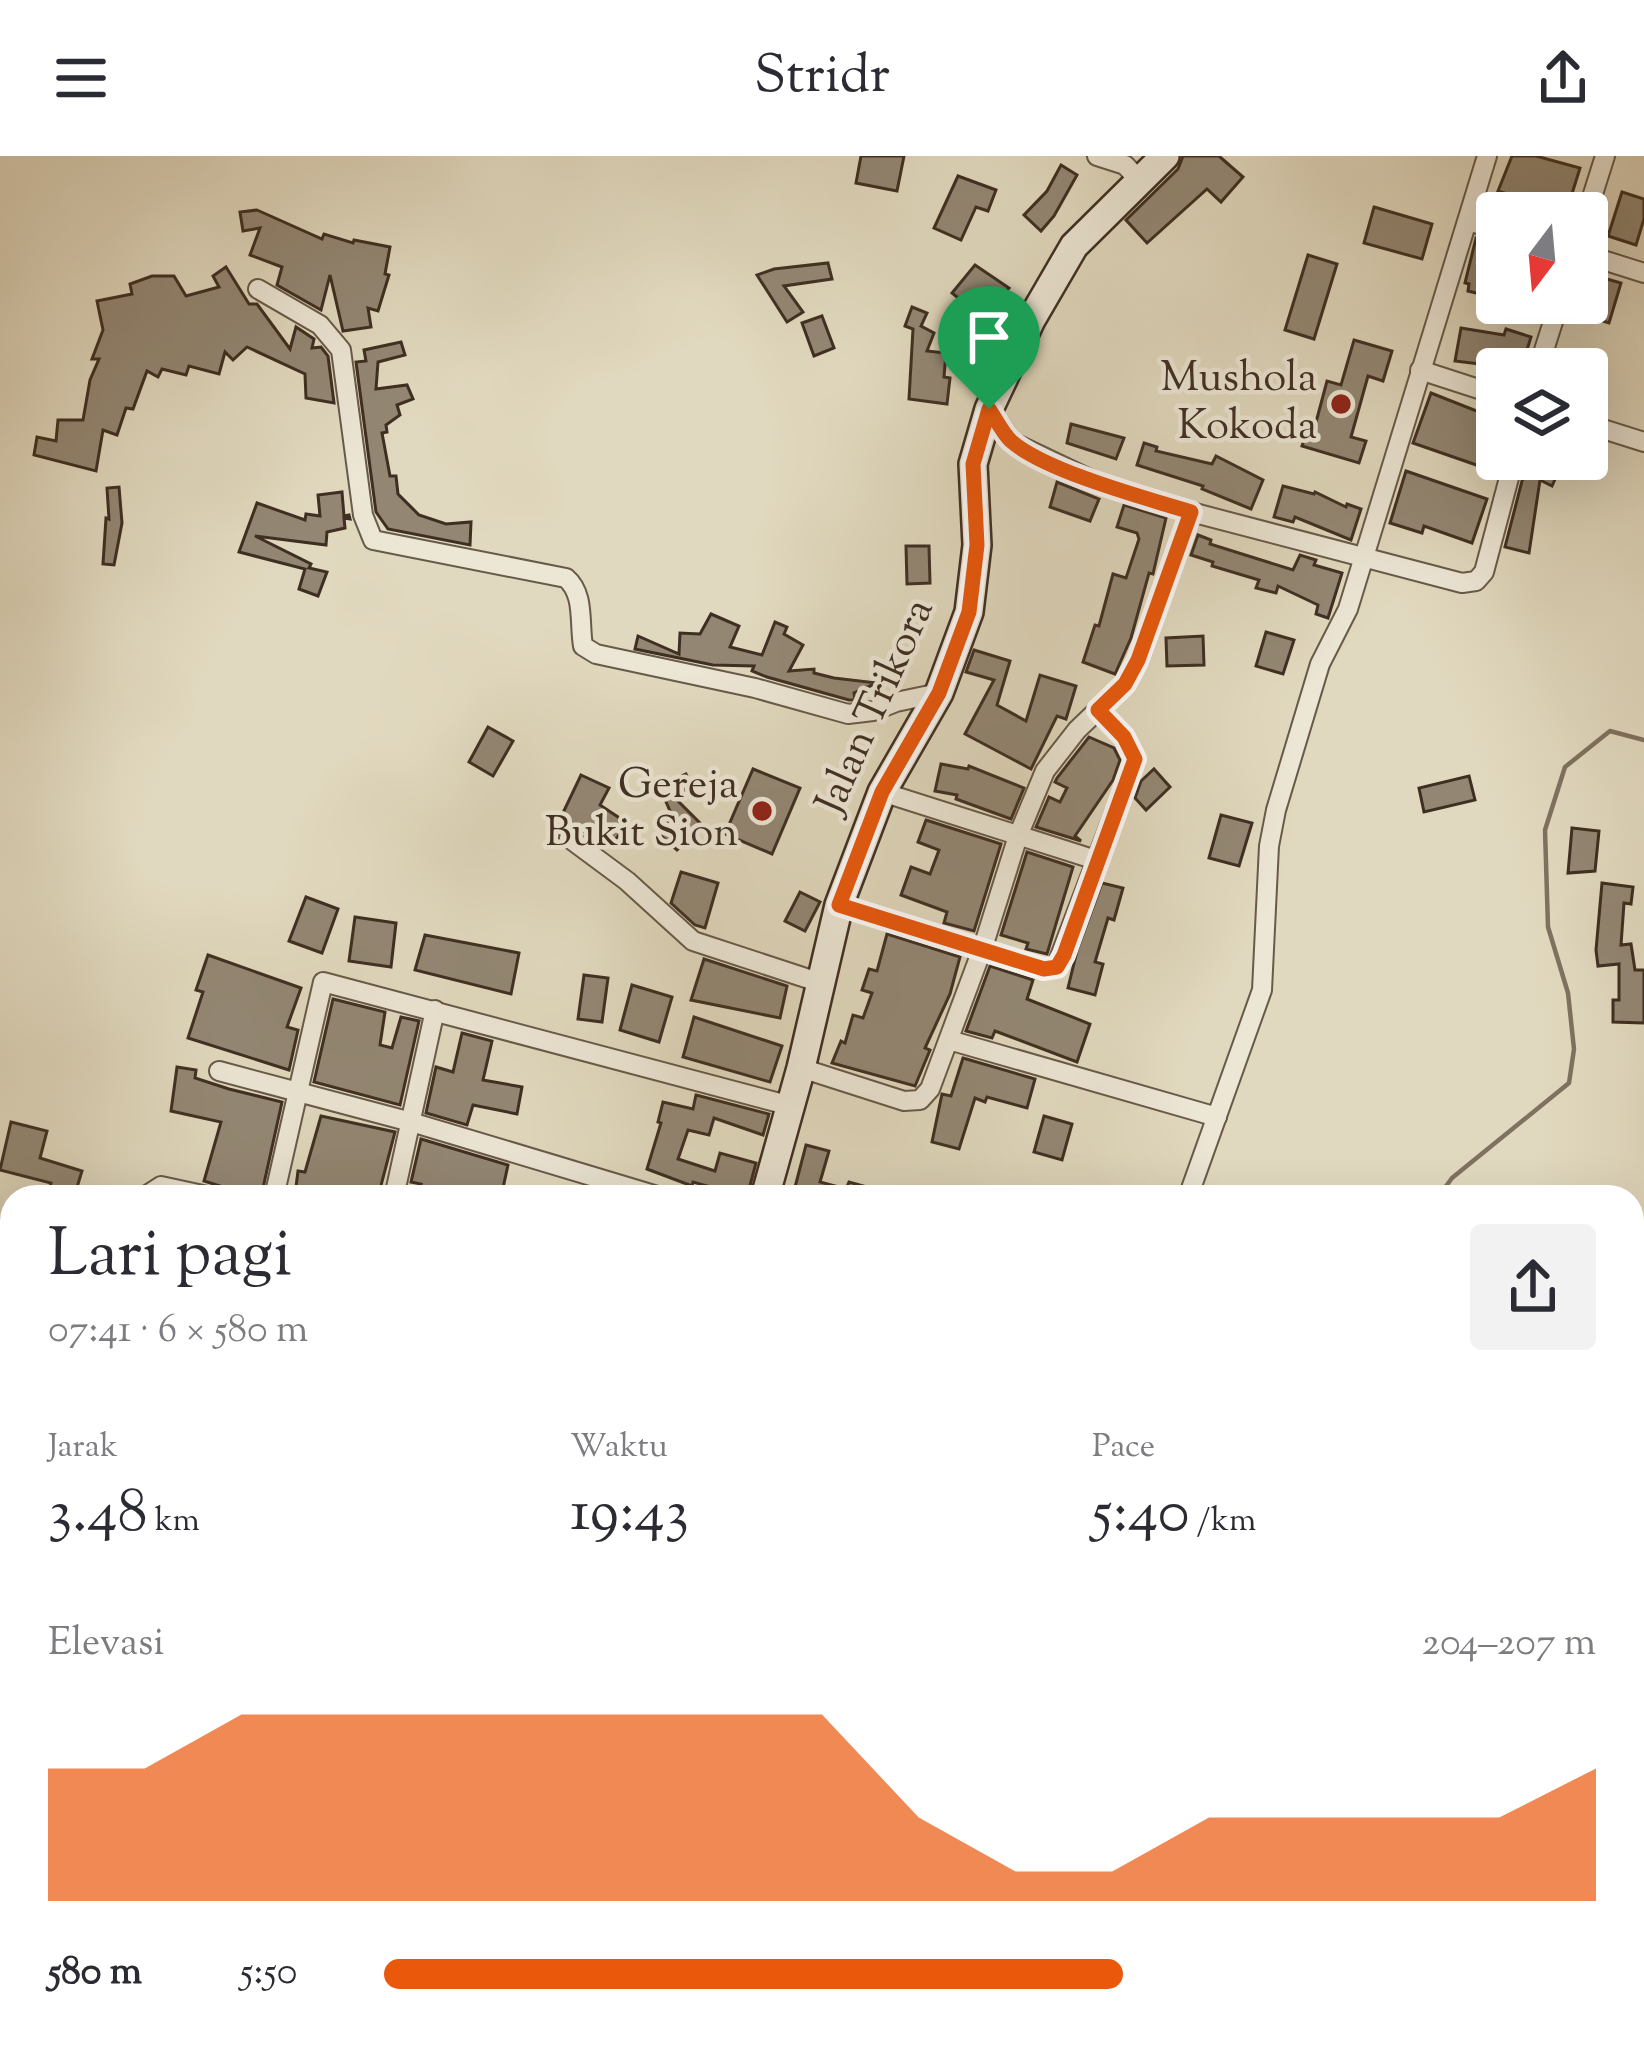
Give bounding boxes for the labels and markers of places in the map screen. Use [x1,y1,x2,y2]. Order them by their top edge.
pin [938,286,1040,409]
place label: Mushola Kokoda [1160,350,1317,458]
marker: Mushola Kokoda [1328,391,1354,417]
place label: Gereja Bukit Sion [545,757,738,865]
marker: Gereja Bukit Sion [749,798,775,824]

